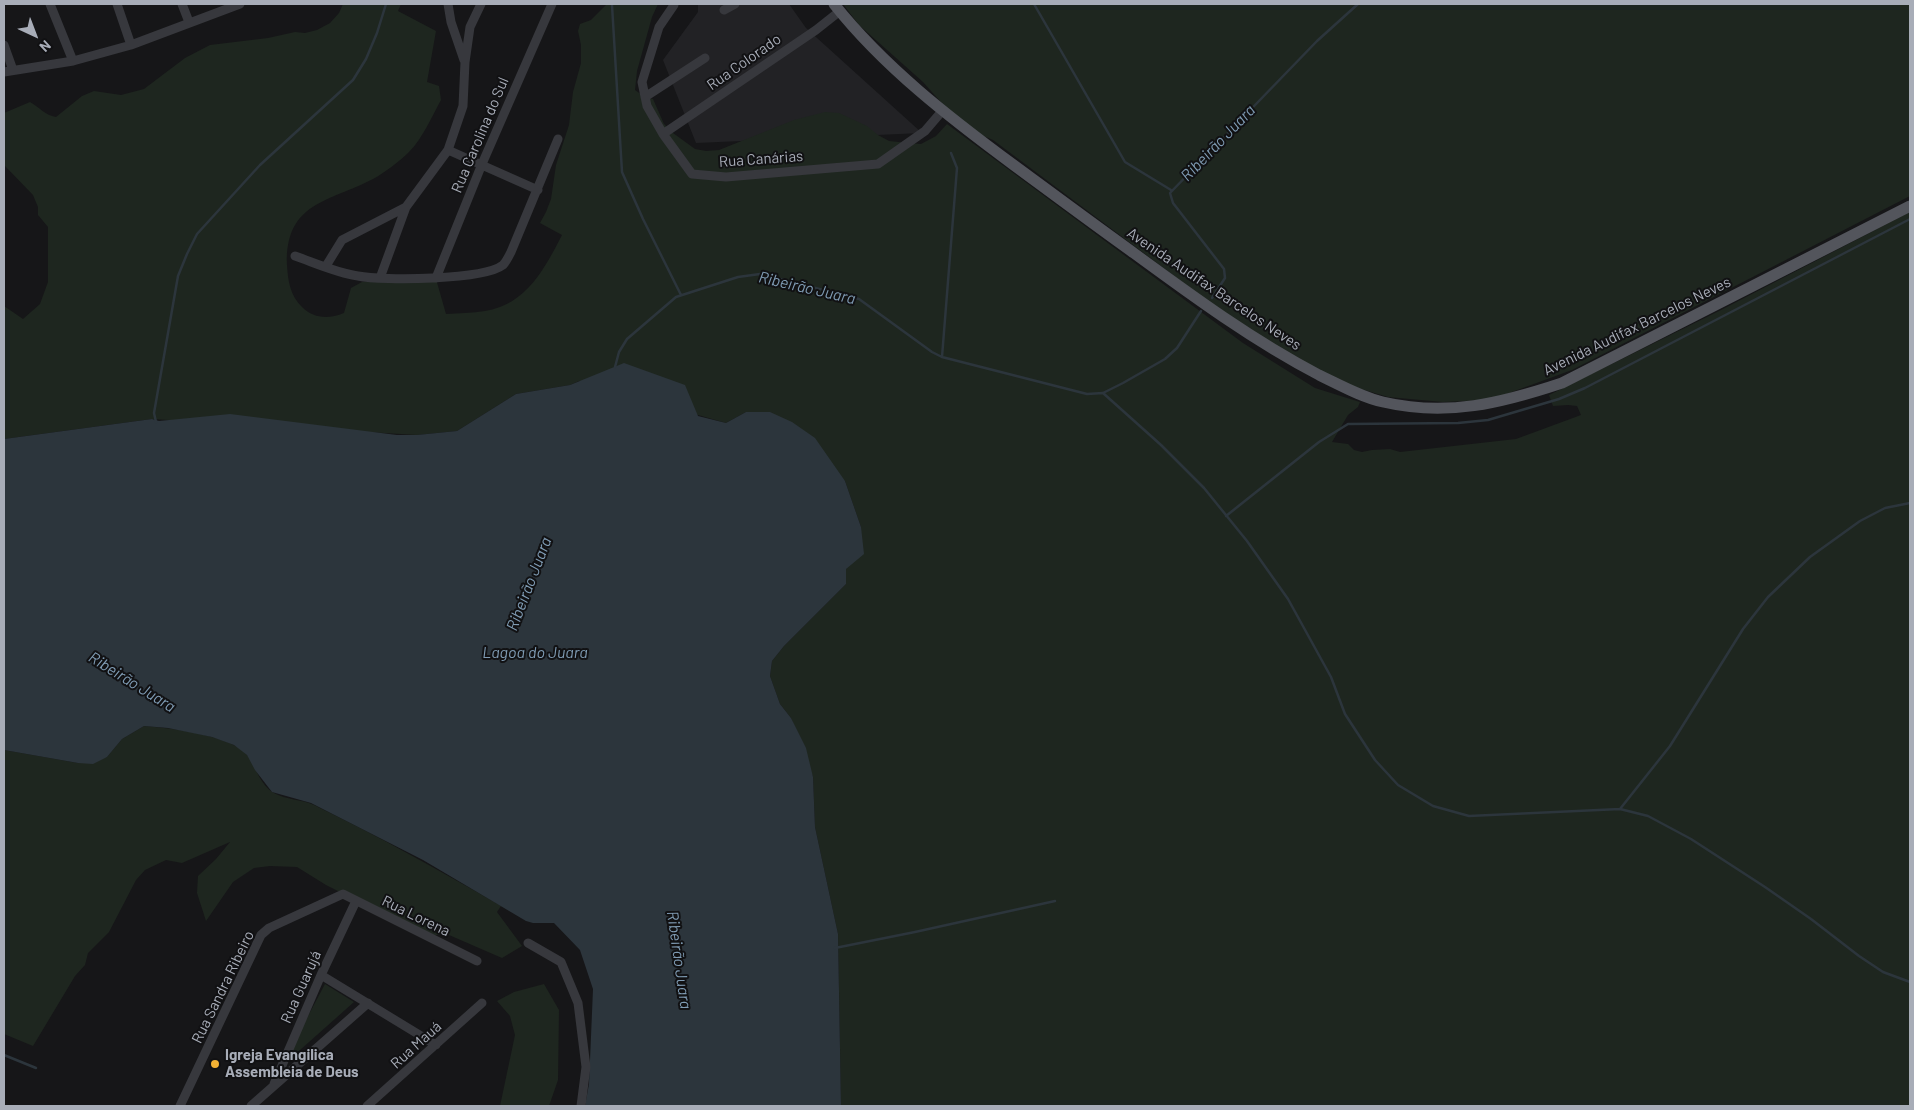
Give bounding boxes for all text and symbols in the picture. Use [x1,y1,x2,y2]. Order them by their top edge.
north arrow [10,10,60,60]
street label: Rua Colorado [704,30,784,94]
text: N [36,37,55,56]
street label: Rua Carolina do Sul [448,75,512,195]
water label: Ribeirão Juara [1177,101,1259,185]
street label: Rua Canárias [718,147,804,171]
street label: Avenida Audifax Barcelos Neves [1123,224,1305,354]
water label: Ribeirão Juara [757,268,857,308]
street label: Avenida Audifax Barcelos Neves [1540,273,1734,379]
water label: Ribeirão Juara [502,534,556,634]
water label: Lagoa do Juara [482,643,588,663]
water label: Ribeirão Juara [85,648,179,716]
street label: Rua Lorena [379,892,453,940]
water label: Ribeirão Juara [663,910,695,1010]
street label: Rua Sandra Ribeiro [188,928,258,1046]
street label: Rua Guarujá [277,948,325,1026]
street label: Rua Mauá [387,1018,445,1072]
place label: Igreja Evangilica Assembleia de Deus [225,1046,359,1081]
marker: Igreja Evangilica Assembleia de Deus [209,1058,221,1070]

